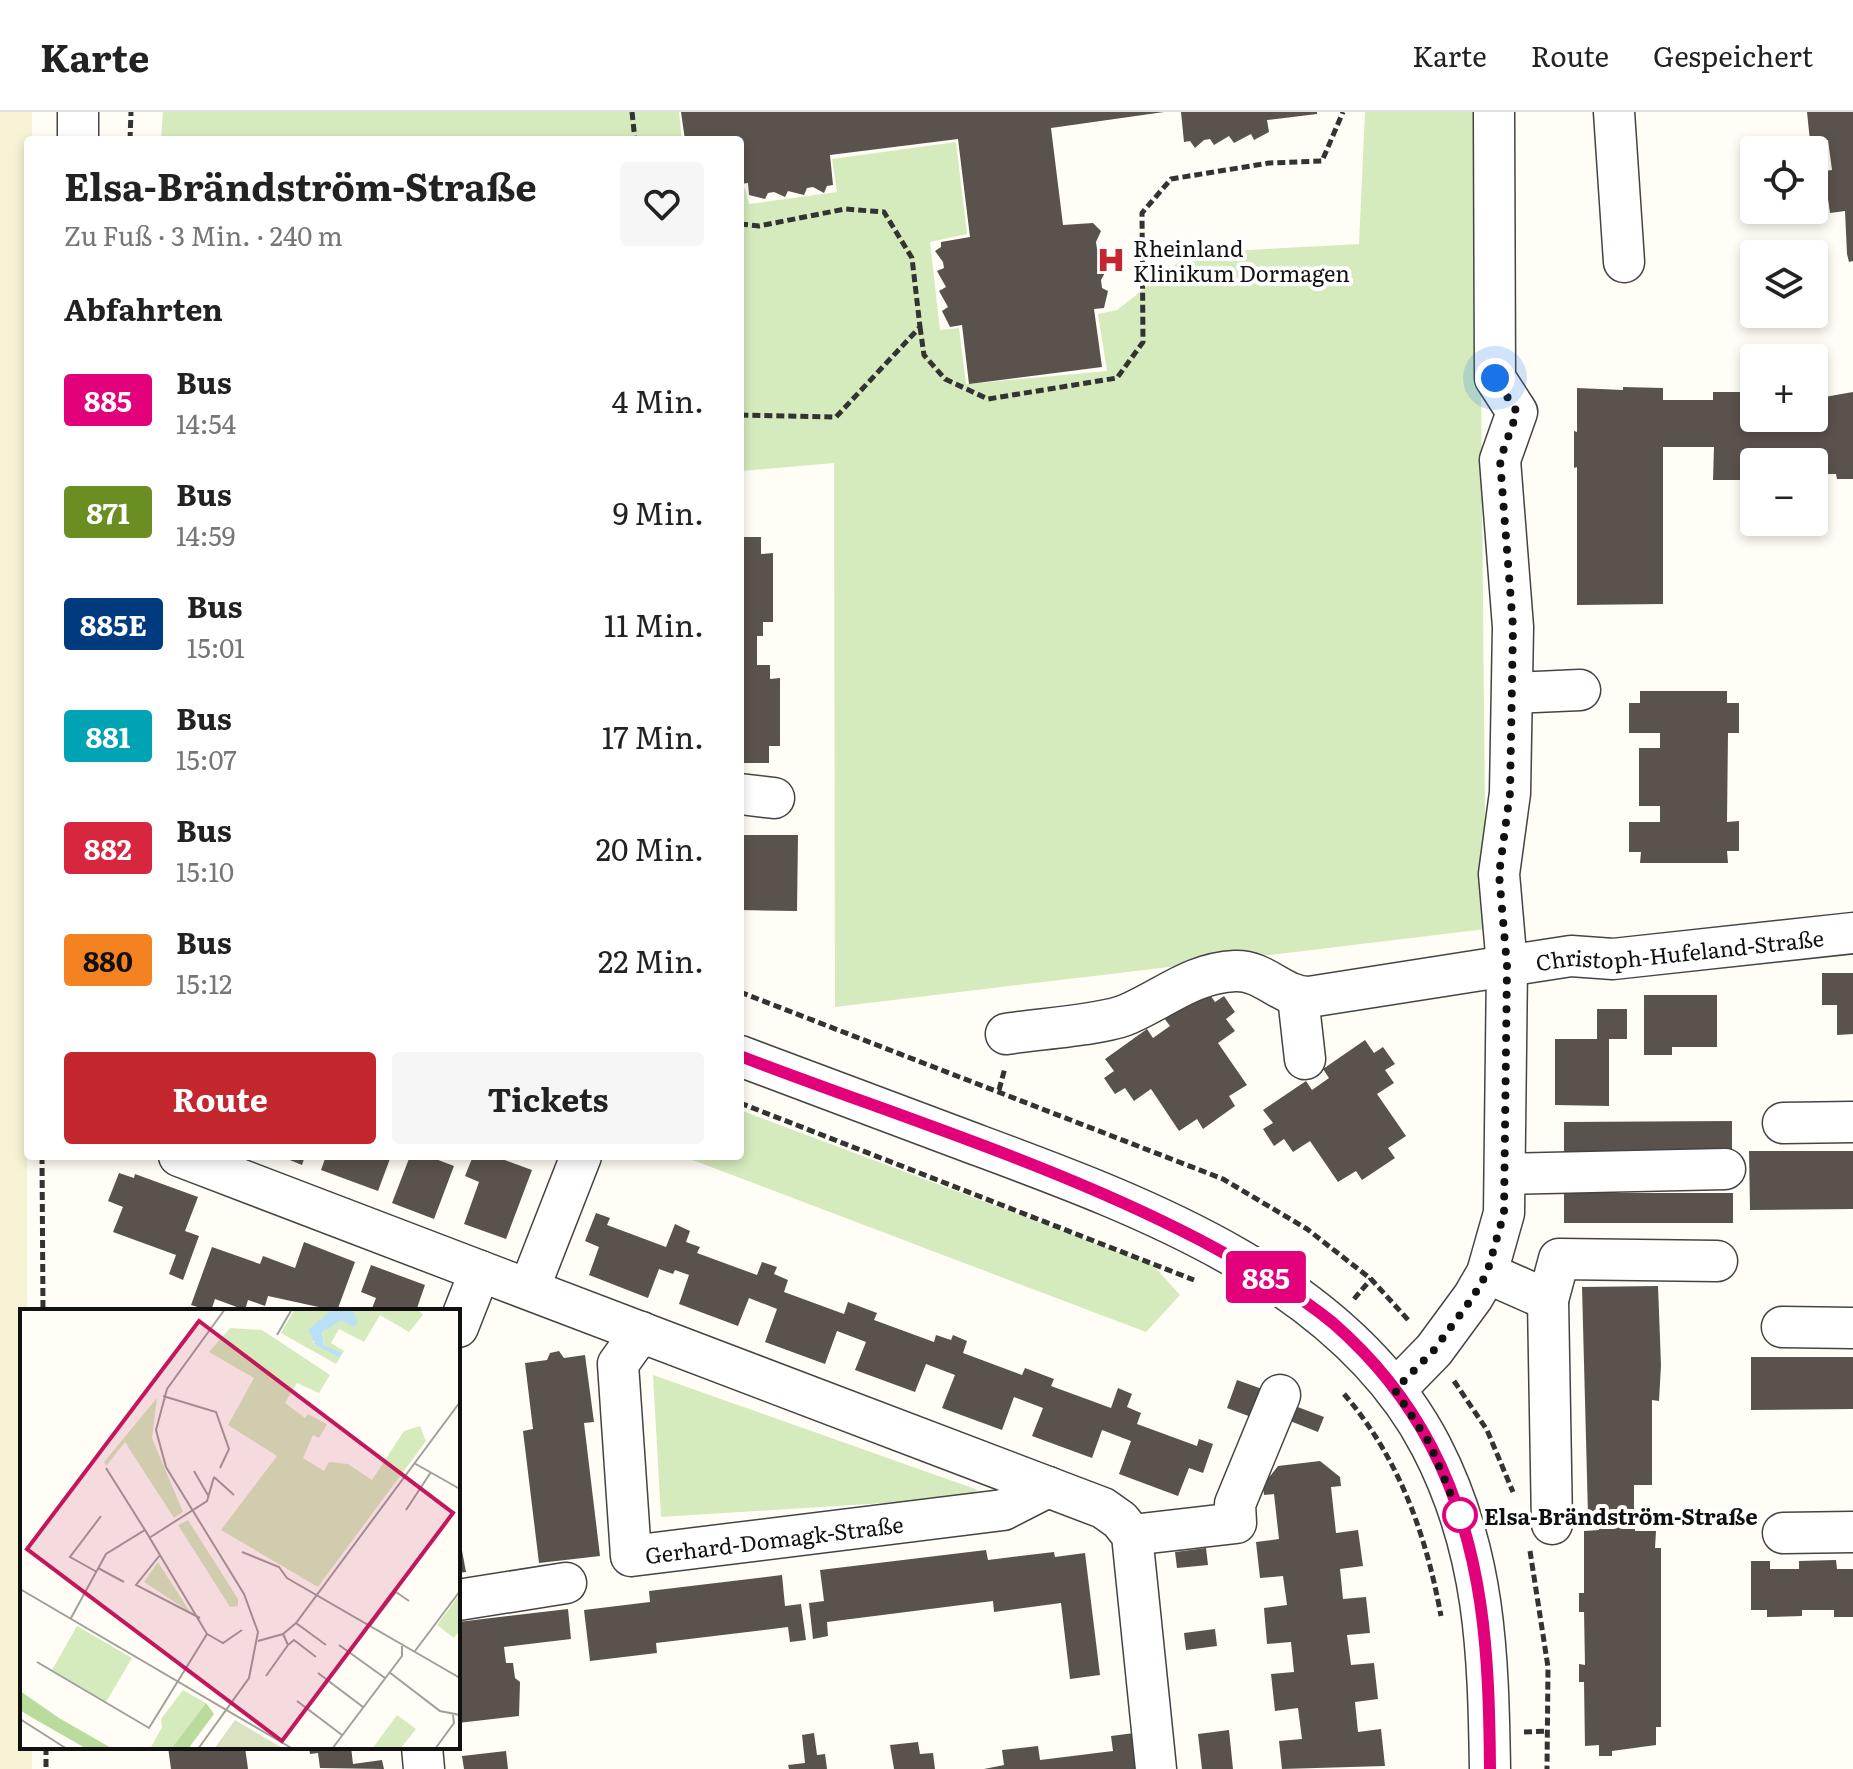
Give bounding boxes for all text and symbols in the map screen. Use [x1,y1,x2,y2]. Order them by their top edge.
text: Karte [40,27,149,84]
text: Karte [1412,34,1487,76]
text: Route [1531,34,1609,76]
text: Gespeichert [1653,34,1813,76]
map controls [1740,136,1828,536]
button: locate [1740,136,1828,224]
text: Elsa-Brändström-Straße [64,156,537,213]
button: heart [620,162,704,246]
text: Zu Fuß · 3 Min. · 240 m [64,215,343,254]
place label: Rheinland Klinikum Dormagen [1133,231,1350,289]
button: layers [1740,240,1828,328]
hospital icon: Rheinland Klinikum Dormagen [1096,245,1126,275]
text: Abfahrten [64,286,223,330]
button: + [1740,344,1828,432]
your location [1475,358,1515,398]
text: Bus [176,359,232,403]
text: 4 Min. [612,378,704,422]
text: 885 [84,379,132,421]
text: 14:54 [176,403,236,442]
button: − [1740,448,1828,536]
text: Bus [176,471,232,515]
text: 9 Min. [613,490,704,534]
text: 871 [86,491,130,533]
text: 14:59 [176,515,235,554]
text: Bus [187,583,243,627]
text: 11 Min. [604,602,704,646]
text: 885E [80,603,147,645]
text: 15:01 [187,627,245,666]
text: Bus [176,695,232,739]
text: 17 Min. [602,714,704,758]
text: 881 [86,715,130,757]
text: 15:07 [176,739,237,778]
text: Bus [176,807,232,851]
text: 20 Min. [596,826,704,870]
text: 882 [84,827,132,869]
text: 15:10 [176,851,234,890]
text: Bus [176,919,232,963]
street label: Christoph-Hufeland-Straße [1533,920,1825,978]
text: 22 Min. [598,938,704,982]
text: 880 [83,939,133,981]
text: 15:12 [176,963,232,1002]
button: Route [64,1052,376,1144]
button: Tickets [392,1052,704,1144]
line badge: 885 [1220,1251,1312,1303]
text: 885 [1242,1256,1290,1298]
inset map [20,1309,460,1749]
marker: Elsa-Brändström-Straße [1443,1498,1477,1532]
place label: Elsa-Brändström-Straße [1484,1499,1758,1532]
street label: Gerhard-Domagk-Straße [643,1506,905,1571]

